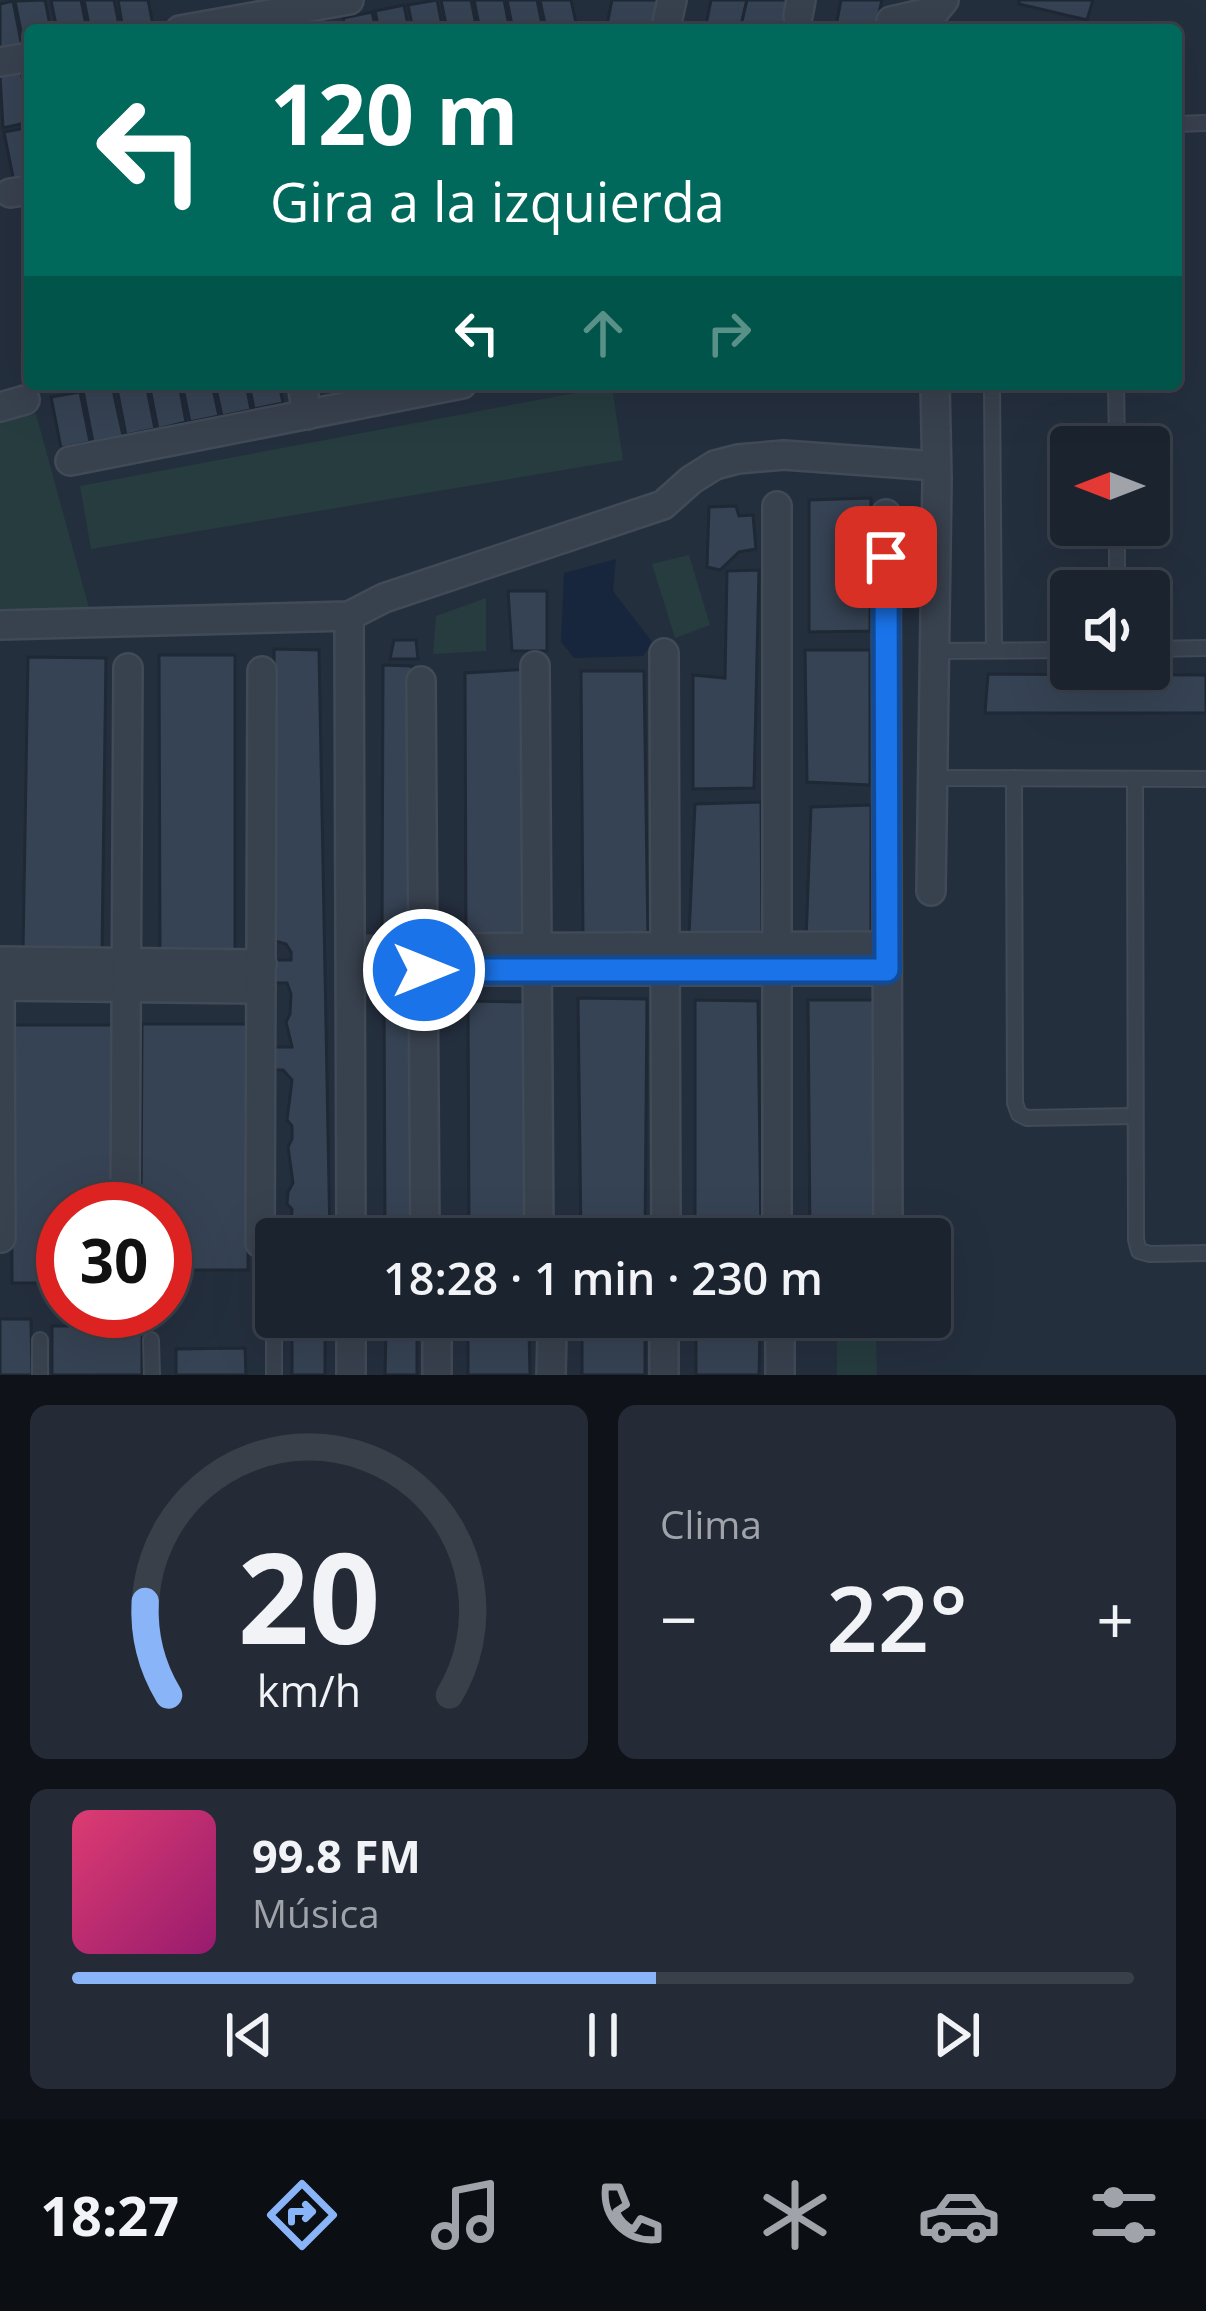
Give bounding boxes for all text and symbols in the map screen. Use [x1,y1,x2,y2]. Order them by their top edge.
text: 120 m [270,55,518,170]
icon: left [72,72,228,228]
text: Gira a la izquierda [270,164,725,238]
icon: left [444,300,510,366]
icon: ahead [570,300,636,366]
icon: right [696,300,762,366]
north arrow [1050,426,1170,546]
map controls [1050,426,1170,690]
pin [835,506,937,608]
icon: arrive [853,524,919,590]
button: sound [1050,570,1170,690]
position arrow [361,907,487,1033]
speed limit sign: 30 [36,1182,192,1338]
text: 18:28 · 1 min · 230 m [383,1247,823,1308]
text: Clima [660,1497,762,1550]
text: 20 [238,1511,380,1681]
text: 22° [826,1556,968,1678]
text: − [660,1573,698,1663]
text: + [1096,1573,1134,1663]
text: km/h [257,1661,361,1720]
text: 99.8 FM [252,1825,421,1886]
text: Música [252,1886,380,1939]
icon: previous [216,2002,282,2068]
icon: pause [570,2002,636,2068]
icon: next [924,2002,990,2068]
icon: directions [260,2173,344,2257]
icon: music [424,2173,508,2257]
icon: phone [588,2173,672,2257]
icon: climate [753,2173,837,2257]
icon: car [917,2173,1001,2257]
icon: filters [1082,2173,1166,2257]
text: 18:27 [40,2178,179,2252]

